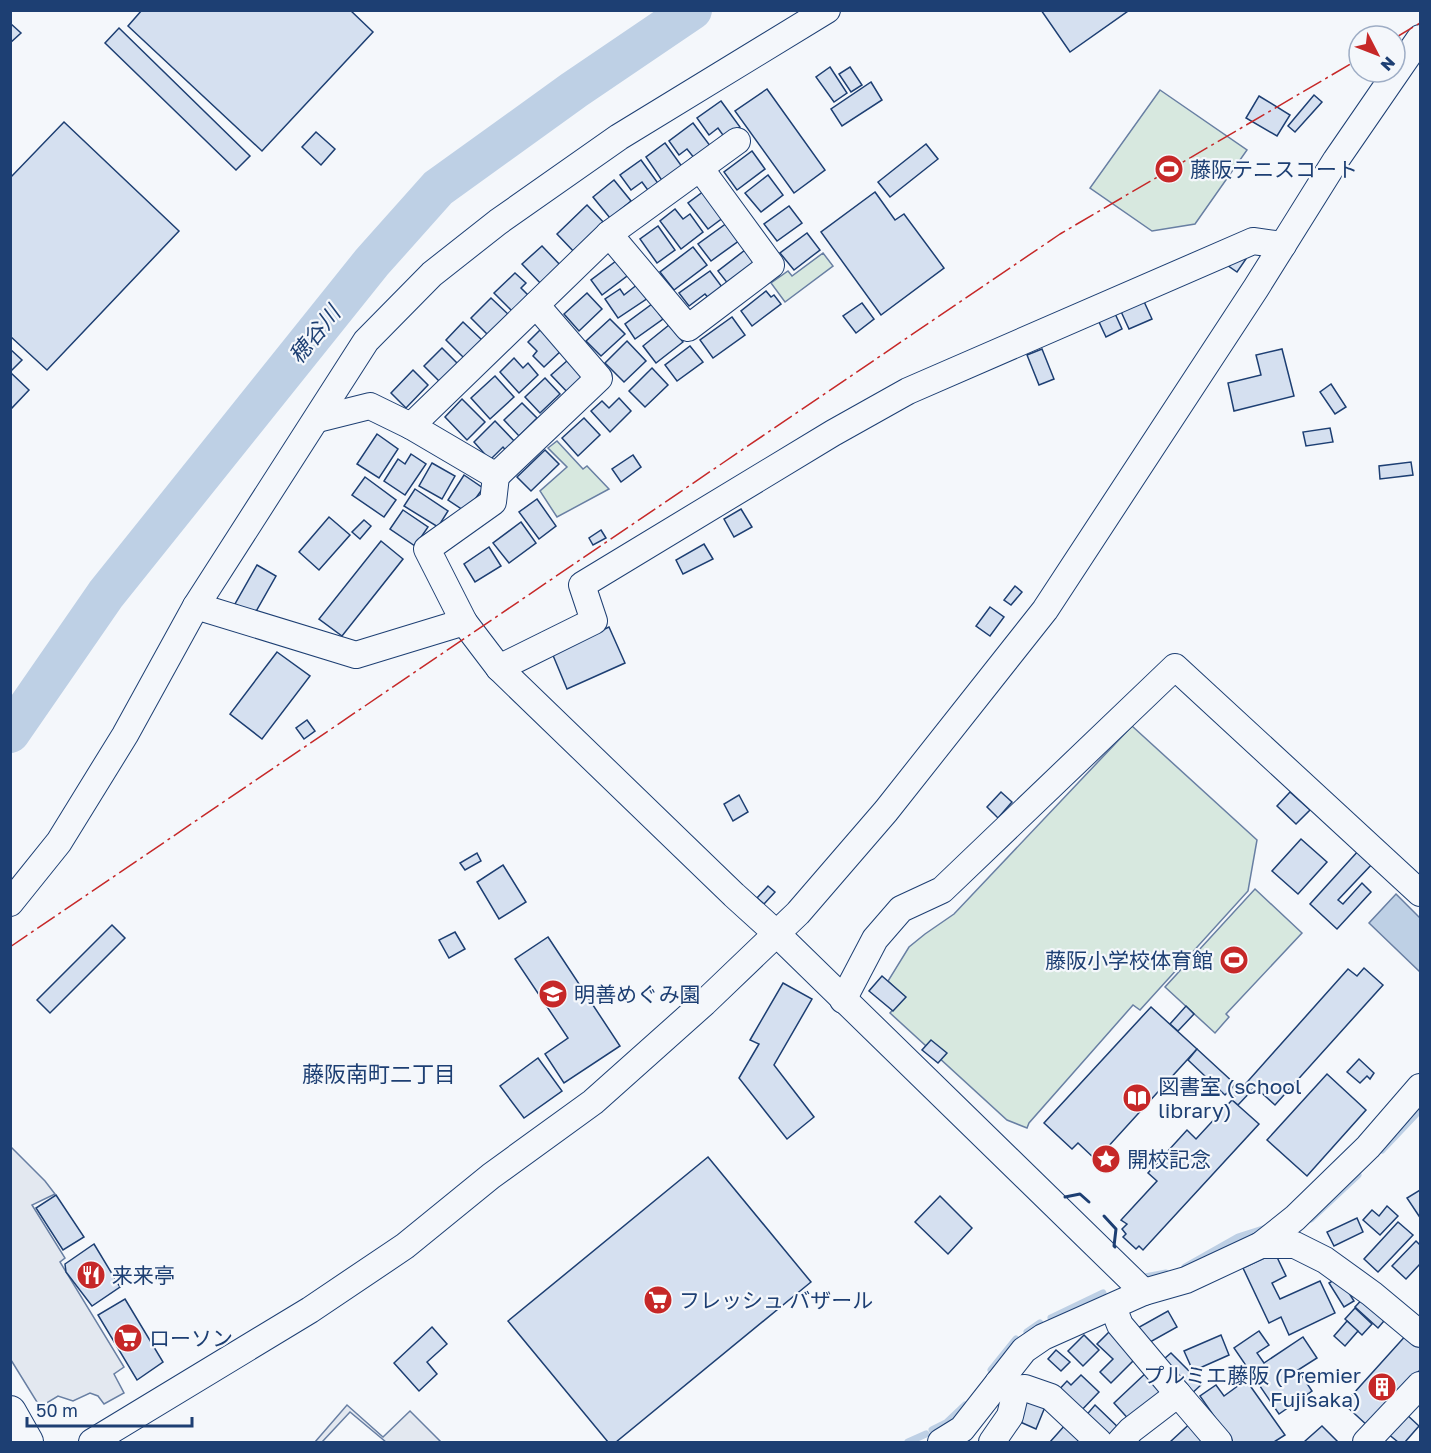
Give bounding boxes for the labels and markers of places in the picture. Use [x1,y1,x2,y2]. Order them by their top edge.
sports icon: 藤阪テニスコート [1153,153,1185,185]
place label: 藤阪テニスコート [1190,156,1358,182]
sports icon: 藤阪小学校体育館 [1218,944,1250,976]
place label: 藤阪小学校体育館 [1045,947,1213,973]
school or university icon: 明善めぐみ園 [537,978,569,1010]
place label: 明善めぐみ園 [574,981,701,1007]
place label: 図書室 (school library) [1158,1073,1302,1123]
library icon: 図書室 (school library) [1121,1082,1153,1114]
place icon: 開校記念 [1090,1143,1122,1175]
place label: 開校記念 [1127,1146,1211,1172]
restaurant icon: 来来亭 [75,1259,107,1291]
place label: 来来亭 [112,1262,175,1288]
supermarket icon: フレッシュ バザール [642,1284,674,1316]
place label: フレッシュ バザール [679,1287,873,1313]
supermarket icon: ローソン [112,1322,144,1354]
place label: ローソン [149,1325,233,1351]
place label: プルミエ藤阪 (Premier Fujisaka) [1143,1362,1361,1412]
building icon: プルミエ藤阪 (Premier Fujisaka) [1366,1371,1398,1403]

